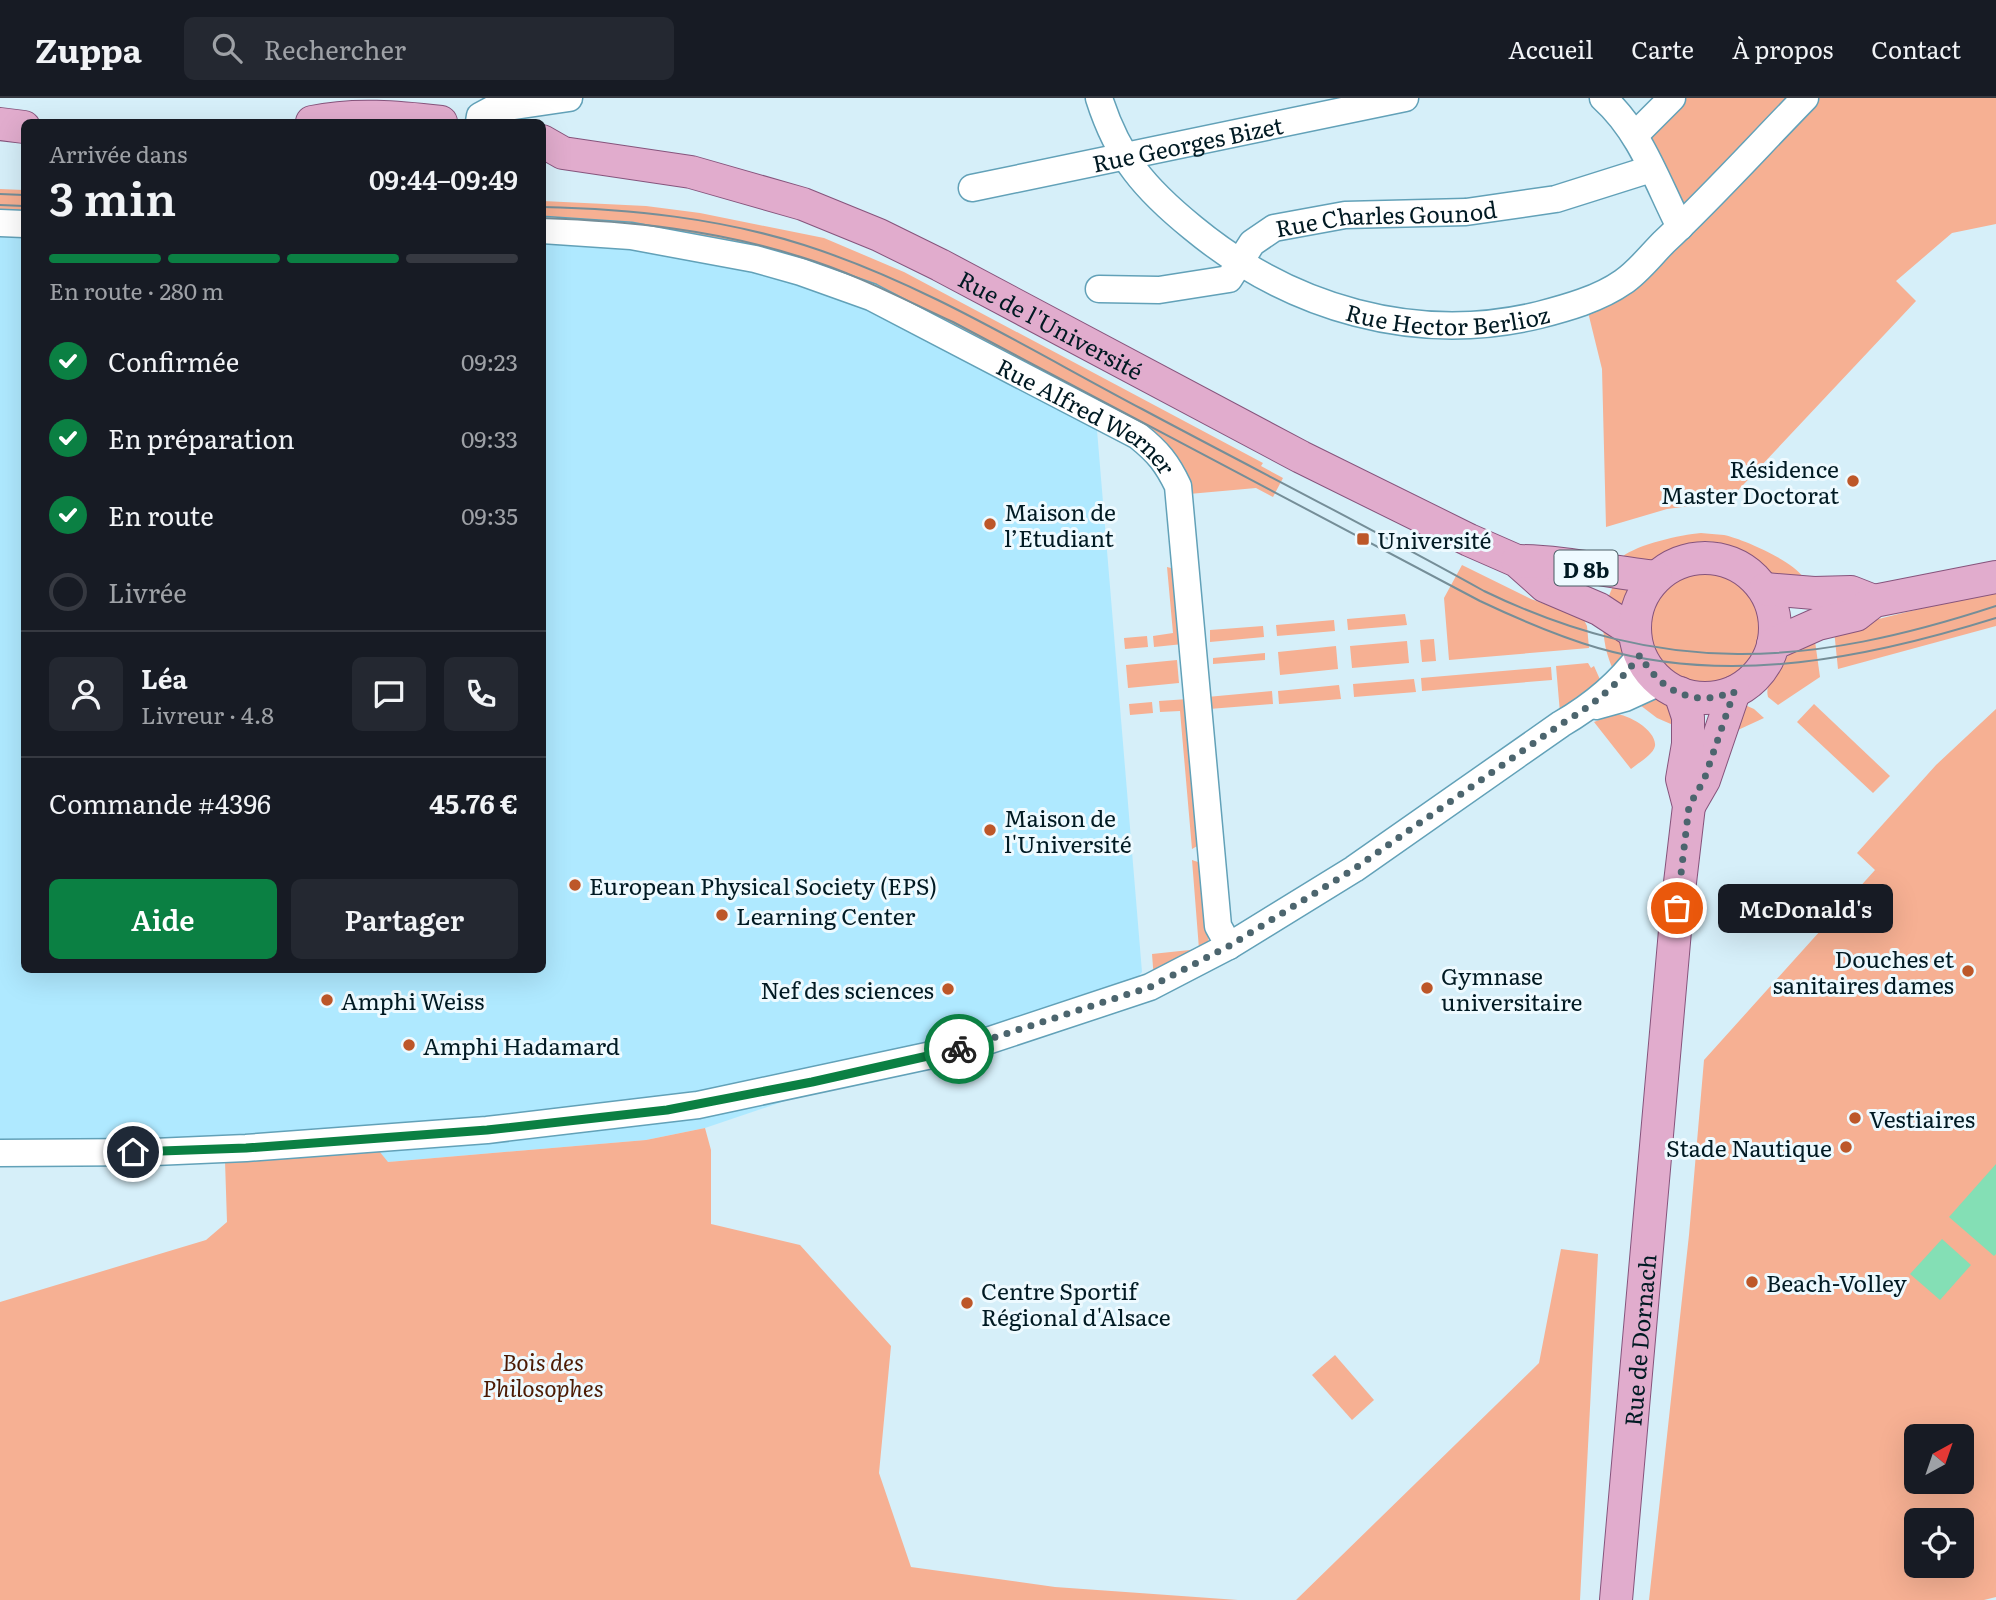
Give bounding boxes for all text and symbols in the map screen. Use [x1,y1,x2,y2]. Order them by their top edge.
search box [184,17,674,80]
text: Zuppa [35,24,142,73]
icon: search [208,29,246,67]
text: Rechercher [264,29,406,68]
text: Accueil [1508,31,1593,66]
text: Carte [1631,31,1694,66]
text: À propos [1732,31,1833,66]
text: Contact [1871,31,1961,66]
street label: Rue Georges Bizet [1089,107,1287,180]
text: Arrivée dans [49,136,187,170]
text: 09:44–09:49 [369,159,518,198]
text: 3 min [49,162,176,230]
street label: Rue Charles Gounod [1272,191,1499,244]
street label: Rue de l'Université [953,261,1150,387]
text: En route · 280 m [49,273,224,307]
street label: Rue Hector Berlioz [1342,294,1553,342]
text: Confirmée [108,341,239,380]
icon: check [49,342,87,380]
text: 09:23 [461,344,518,378]
street label: Rue Alfred Werner [991,348,1185,480]
text: En préparation [108,418,295,457]
icon: check [49,419,87,457]
text: 09:33 [461,421,518,455]
place label: Résidence Master Doctorat [1661,451,1840,511]
marker: Résidence Master Doctorat [1845,473,1861,489]
place label: Maison de l’Etudiant [1004,494,1116,554]
text: En route [108,495,214,534]
icon: check [49,496,87,534]
text: 09:35 [461,498,518,532]
marker: Maison de l’Etudiant [982,516,998,532]
place label: Université [1377,522,1492,556]
marker: Université [1355,531,1371,547]
road number: D 8b [1554,550,1618,586]
text: Livrée [108,572,187,611]
button: person [49,657,123,731]
button: chat [352,657,426,731]
button: phone [444,657,518,731]
text: Léa [141,658,188,697]
text: Livreur · 4.8 [141,697,274,731]
text: Commande #4396 [49,783,271,822]
text: 45.76 € [429,783,518,822]
place label: Maison de l'Université [1004,800,1132,860]
marker: Maison de l'Université [982,822,998,838]
place label: European Physical Society (EPS) [589,868,937,902]
marker: European Physical Society (EPS) [567,877,583,893]
pin [1647,878,1707,938]
button: Aide [49,879,277,959]
button: Partager [291,879,518,959]
callout: McDonald's [1719,884,1894,932]
icon: bag [1658,889,1696,927]
text: McDonald's [1739,891,1872,925]
place label: Learning Center [736,898,915,932]
marker: Learning Center [714,907,730,923]
place label: Douches et sanitaires dames [1772,941,1955,1001]
place label: Gymnase universitaire [1441,958,1583,1018]
marker: Douches et sanitaires dames [1960,963,1976,979]
place label: Nef des sciences [760,972,934,1006]
marker: Gymnase universitaire [1419,980,1435,996]
marker: Nef des sciences [940,981,956,997]
place label: Amphi Weiss [341,983,484,1017]
marker: Amphi Weiss [319,992,335,1008]
courier [924,1014,994,1084]
place label: Amphi Hadamard [423,1028,620,1062]
icon: bike [940,1030,978,1068]
marker: Amphi Hadamard [401,1037,417,1053]
place label: Vestiaires [1869,1101,1975,1135]
marker: Vestiaires [1847,1110,1863,1126]
pin [103,1122,163,1182]
place label: Stade Nautique [1666,1130,1832,1164]
icon: home [114,1133,152,1171]
marker: Stade Nautique [1838,1139,1854,1155]
street label: Rue de Dornach [1614,1252,1663,1428]
place label: Beach-Volley [1766,1265,1908,1299]
place label: Centre Sportif Régional d'Alsace [981,1273,1171,1333]
marker: Beach-Volley [1744,1274,1760,1290]
marker: Centre Sportif Régional d'Alsace [959,1295,975,1311]
park label: Bois des Philosophes [482,1344,604,1404]
north arrow [1904,1424,1974,1494]
map controls [1904,1424,1974,1578]
button: locate [1904,1508,1974,1578]

